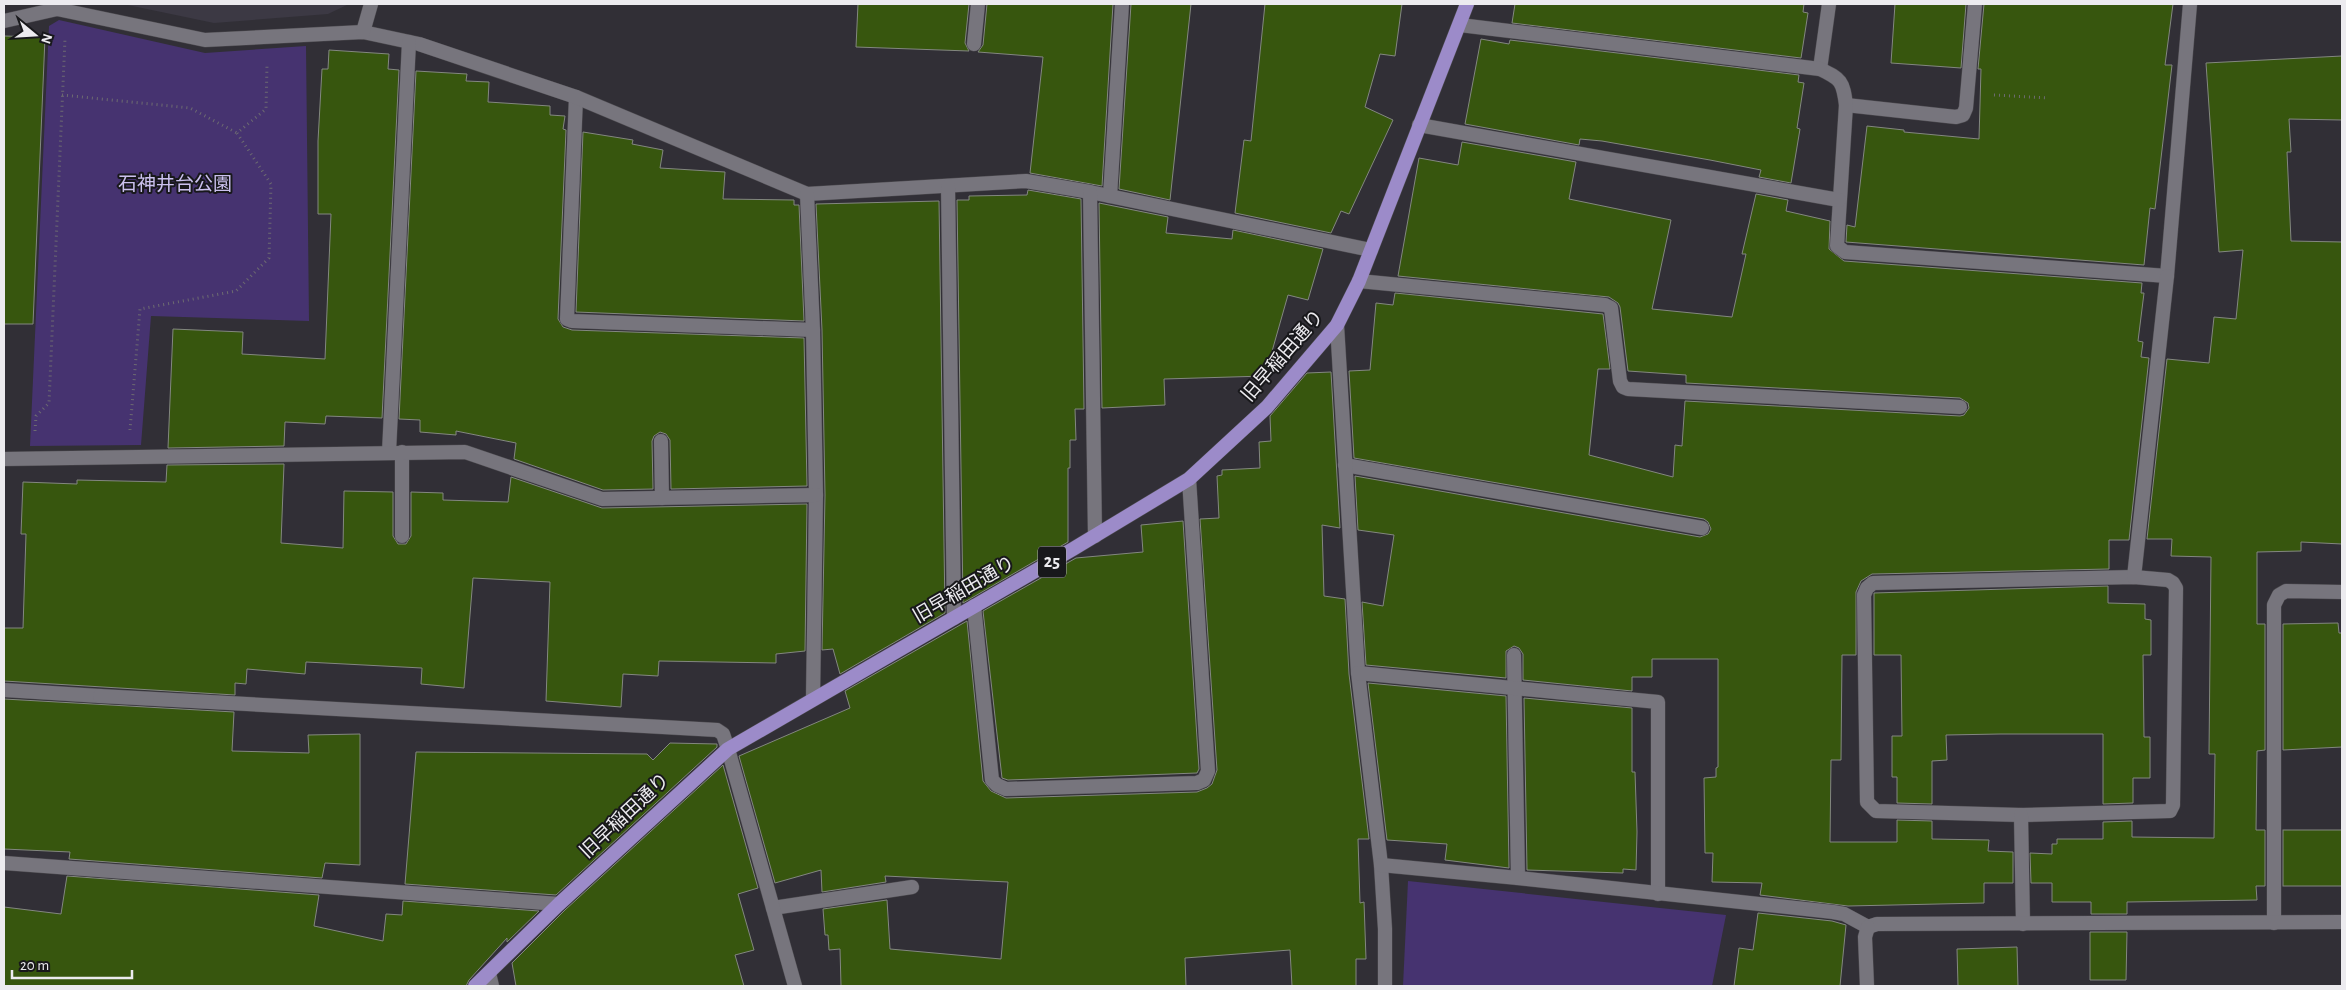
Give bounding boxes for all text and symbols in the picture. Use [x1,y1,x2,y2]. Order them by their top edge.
north arrow [10,10,60,60]
text: N [38,32,55,46]
park label: 石神井台公園 [118,173,232,194]
street label: 旧早稲田通り [1238,306,1328,405]
road number: 25 [1038,546,1066,578]
street label: 旧早稲田通り [909,552,1018,627]
street label: 旧早稲田通り [576,769,673,862]
scale bar [12,948,132,980]
text: 20 m [20,958,49,973]

